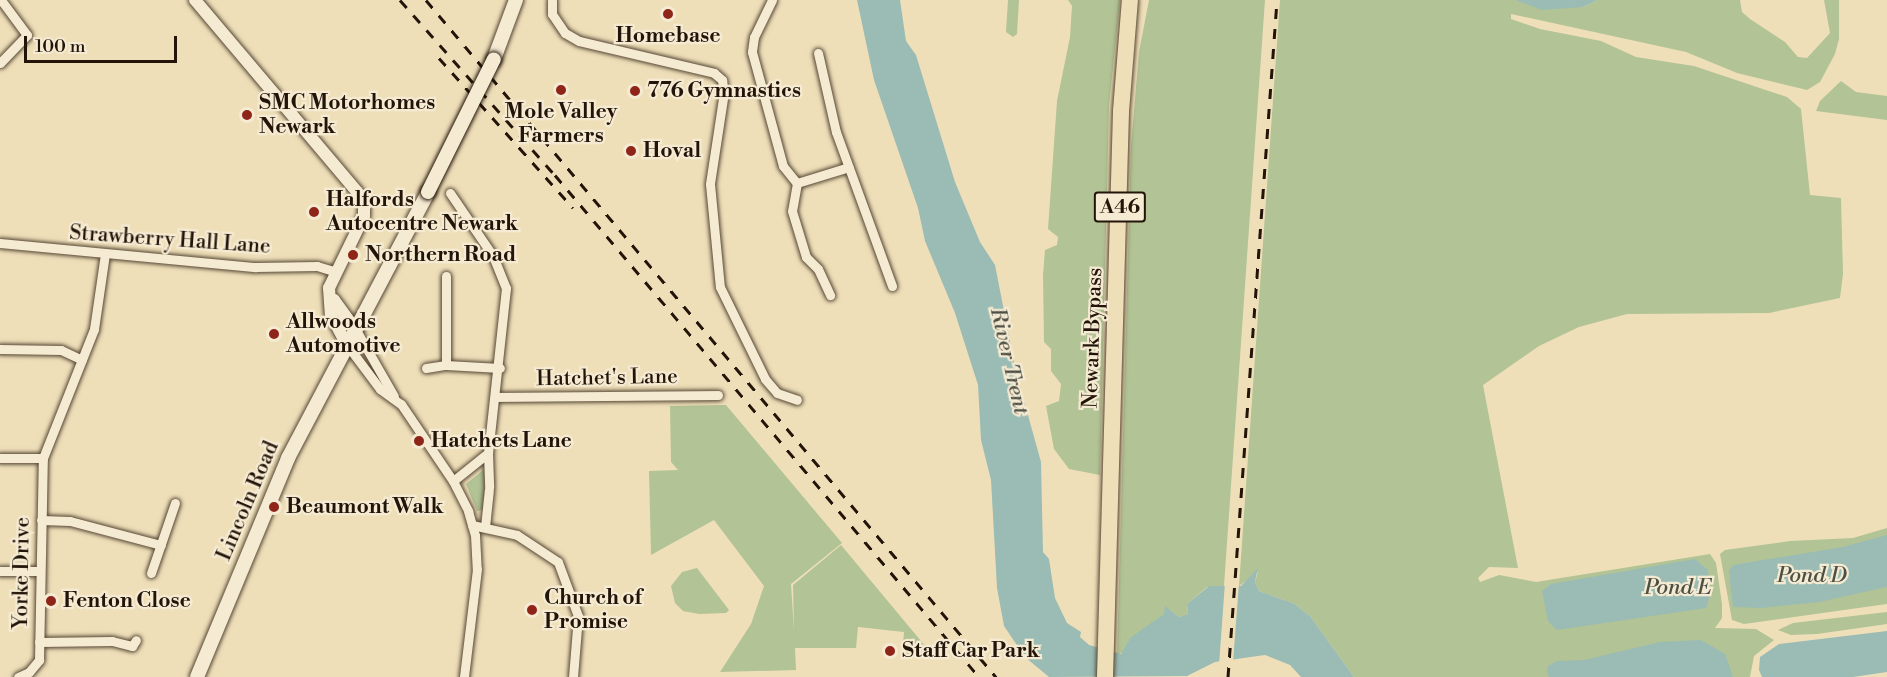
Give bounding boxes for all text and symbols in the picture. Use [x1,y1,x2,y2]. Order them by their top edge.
marker: Homebase [661,7,675,21]
place label: Homebase [616,23,720,49]
scale bar [27,24,180,62]
text: 100 m [35,35,86,58]
place label: 776 Gymnastics [647,78,801,104]
marker: Mole Valley Farmers [554,83,568,97]
marker: 776 Gymnastics [628,84,642,98]
place label: SMC Motorhomes Newark [259,90,435,140]
place label: Mole Valley Farmers [505,99,617,149]
marker: SMC Motorhomes Newark [240,108,254,122]
place label: Hoval [643,138,701,164]
marker: Hoval [624,144,638,158]
place label: Halfords Autocentre Newark [326,187,518,237]
road number: A46 [1093,190,1147,224]
marker: Halfords Autocentre Newark [307,205,321,219]
street label: Strawberry Hall Lane [69,220,271,260]
place label: Northern Road [365,242,516,268]
marker: Northern Road [346,248,360,262]
street label: Newark Bypass [1078,267,1108,409]
water label: River Trent [984,305,1034,417]
place label: Allwoods Automotive [286,309,401,359]
marker: Allwoods Automotive [267,327,281,341]
street label: Hatchet's Lane [536,364,678,392]
place label: Hatchets Lane [431,428,572,454]
marker: Hatchets Lane [412,434,426,448]
street label: Lincoln Road [211,437,285,565]
place label: Beaumont Walk [286,494,443,520]
marker: Beaumont Walk [267,500,281,514]
street label: Yorke Drive [8,517,36,629]
water label: Pond D [1777,563,1847,589]
water label: Pond E [1644,575,1712,601]
place label: Church of Promise [544,585,642,635]
place label: Fenton Close [63,588,191,614]
marker: Fenton Close [44,594,58,608]
marker: Church of Promise [525,603,539,617]
place label: Staff Car Park [902,638,1039,664]
marker: Staff Car Park [883,644,897,658]

